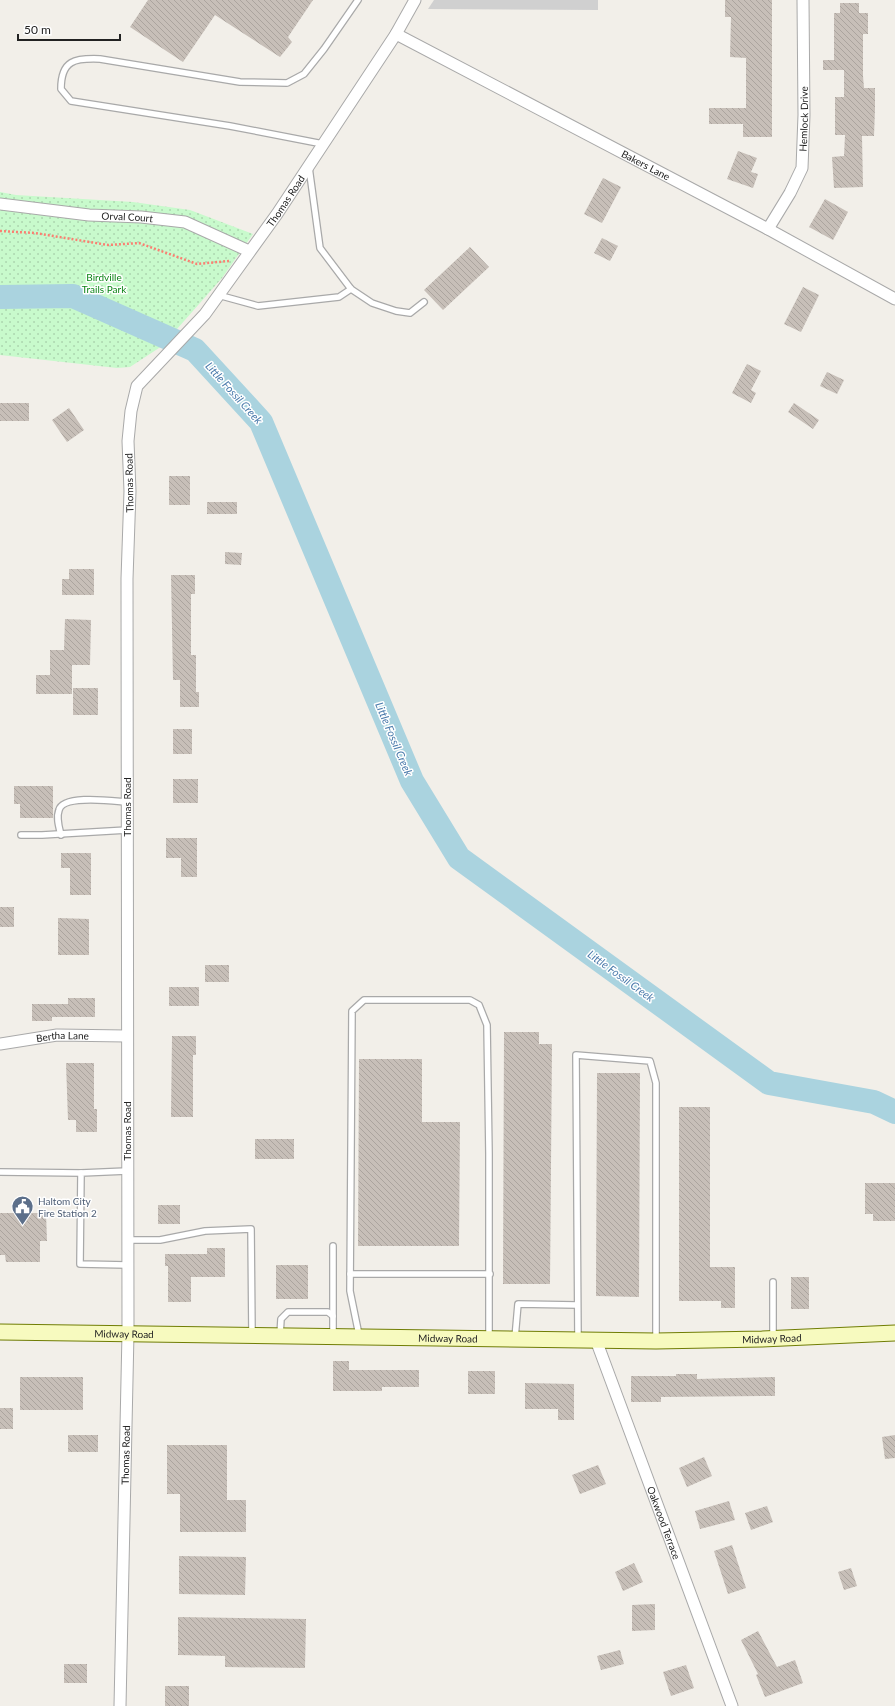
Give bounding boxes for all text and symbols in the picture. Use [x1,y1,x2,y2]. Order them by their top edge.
scale bar [18,16,120,42]
text: 50 m [24,22,51,37]
street label: Hemlock Drive [797,86,810,152]
street label: Bakers Lane [620,147,672,183]
street label: Thomas Road [264,173,307,229]
street label: Orval Court [101,209,154,224]
park label: Birdville Trails Park [82,271,127,295]
water label: Little Fossil Creek [203,359,266,427]
street label: Thomas Road [122,453,136,513]
water label: Little Fossil Creek [373,700,416,778]
street label: Thomas Road [121,777,133,837]
water label: Little Fossil Creek [586,947,658,1004]
street label: Bertha Lane [35,1029,89,1044]
street label: Thomas Road [121,1101,133,1161]
public building icon: Haltom City Fire Station 2 [10,1194,36,1227]
place label: Haltom City Fire Station 2 [38,1195,97,1219]
street label: Midway Road [94,1327,154,1340]
street label: Midway Road [742,1331,802,1345]
street label: Midway Road [418,1332,478,1345]
street label: Thomas Road [119,1425,132,1485]
street label: Oakwood Terrace [645,1485,683,1561]

